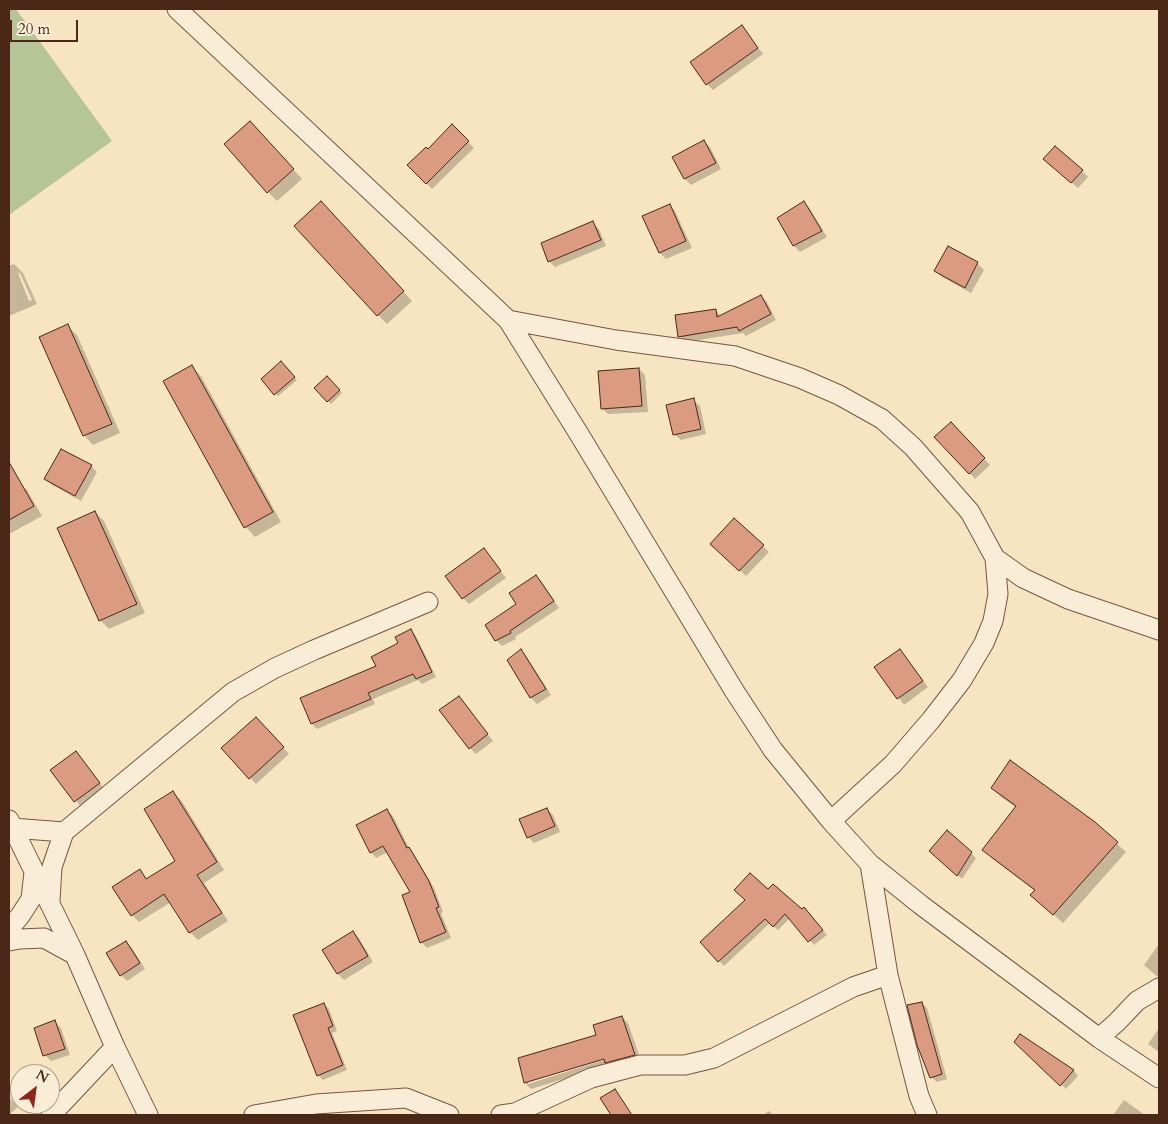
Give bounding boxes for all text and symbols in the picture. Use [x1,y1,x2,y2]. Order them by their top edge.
scale bar [12,10,80,42]
text: 20 m [18,19,50,39]
north arrow [10,1064,60,1114]
text: N [32,1065,52,1088]

